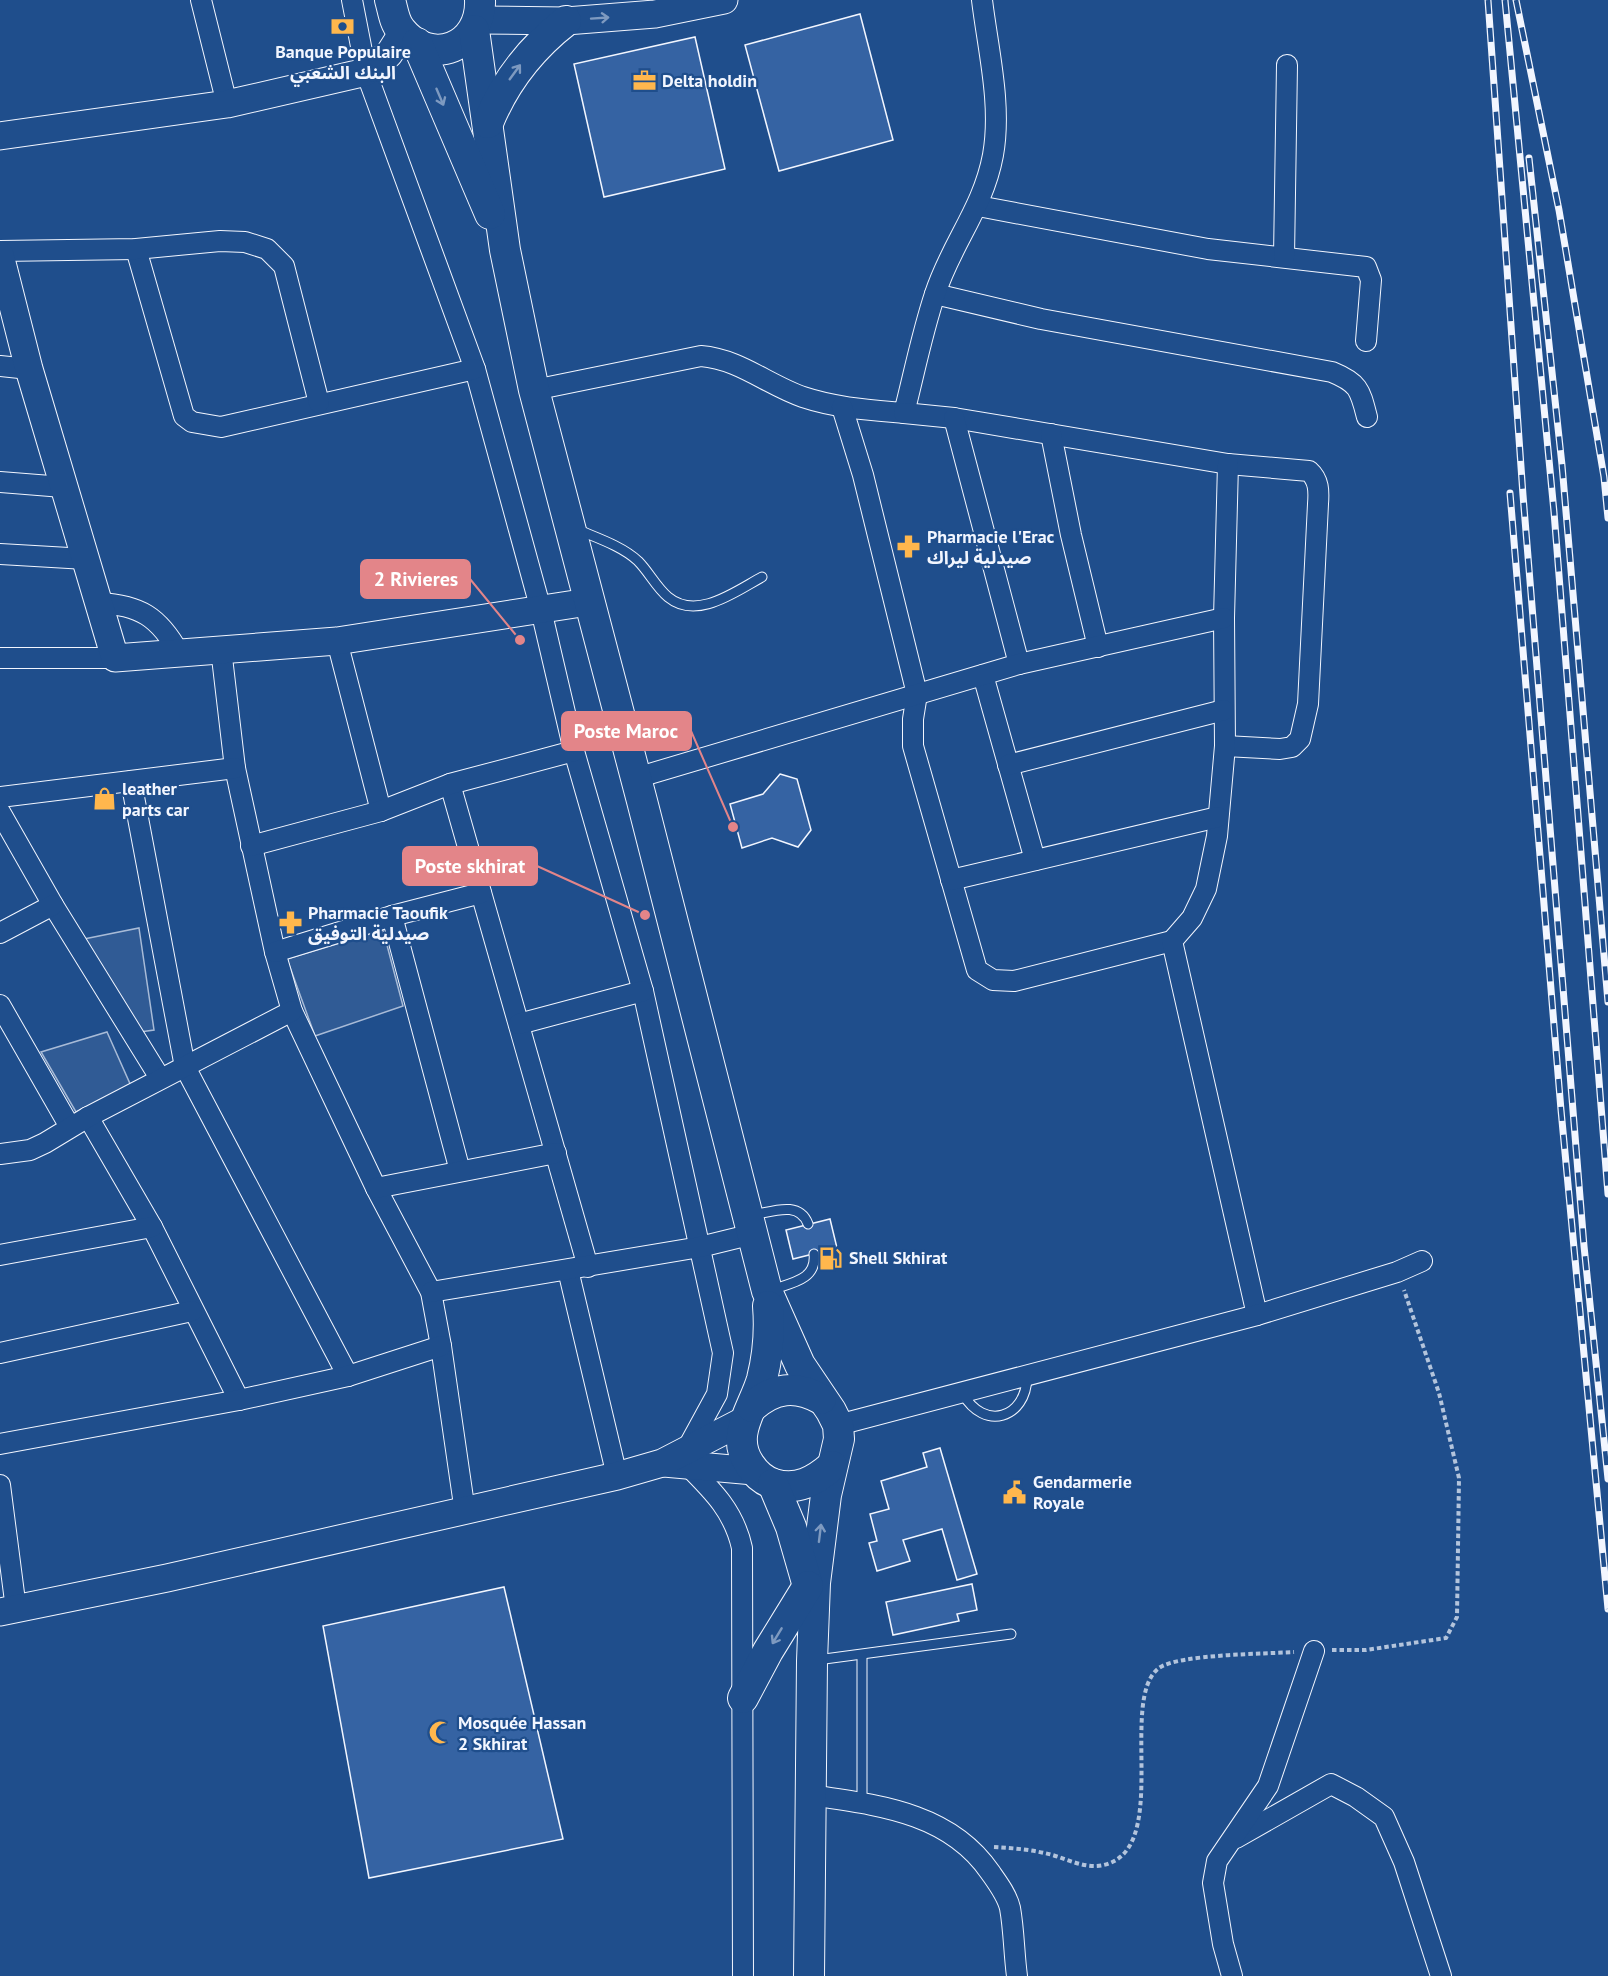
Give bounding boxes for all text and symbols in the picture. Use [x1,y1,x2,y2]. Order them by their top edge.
one-way arrow [589,12,609,23]
bank icon: Banque Populaire البنك الشعبي [330,13,356,39]
place label: Banque Populaire البنك الشعبي [275,40,411,87]
one-way arrow [509,64,521,80]
office icon: Delta holdin [631,68,657,94]
place label: Delta holdin [662,69,757,92]
one-way arrow [435,87,446,106]
place label: Pharmacie l'Erac صيدلية ليراك [927,525,1055,569]
pharmacy icon: Pharmacie l'Erac صيدلية ليراك [896,534,922,560]
callout: 2 Rivieres [361,560,470,598]
text: 2 Rivieres [374,566,458,592]
callout: Poste Maroc [562,712,691,750]
text: Poste Maroc [574,718,679,744]
place label: leather parts car [122,777,190,821]
shop icon: leather parts car [91,786,117,812]
callout: Poste skhirat [403,847,537,885]
text: Poste skhirat [415,853,525,879]
place label: Pharmacie Taoufik صيدلية التوفيق [308,901,448,945]
pharmacy icon: Pharmacie Taoufik صيدلية التوفيق [277,910,303,936]
fuel station icon: Shell Skhirat [818,1245,844,1271]
place label: Shell Skhirat [849,1246,948,1269]
place label: Gendarmerie Royale [1033,1470,1132,1514]
public building icon: Gendarmerie Royale [1002,1479,1028,1505]
one-way arrow [815,1524,826,1544]
one-way arrow [770,1627,782,1644]
place label: Mosquée Hassan 2 Skhirat [458,1711,586,1755]
mosque icon: Mosquée Hassan 2 Skhirat [427,1720,453,1746]

